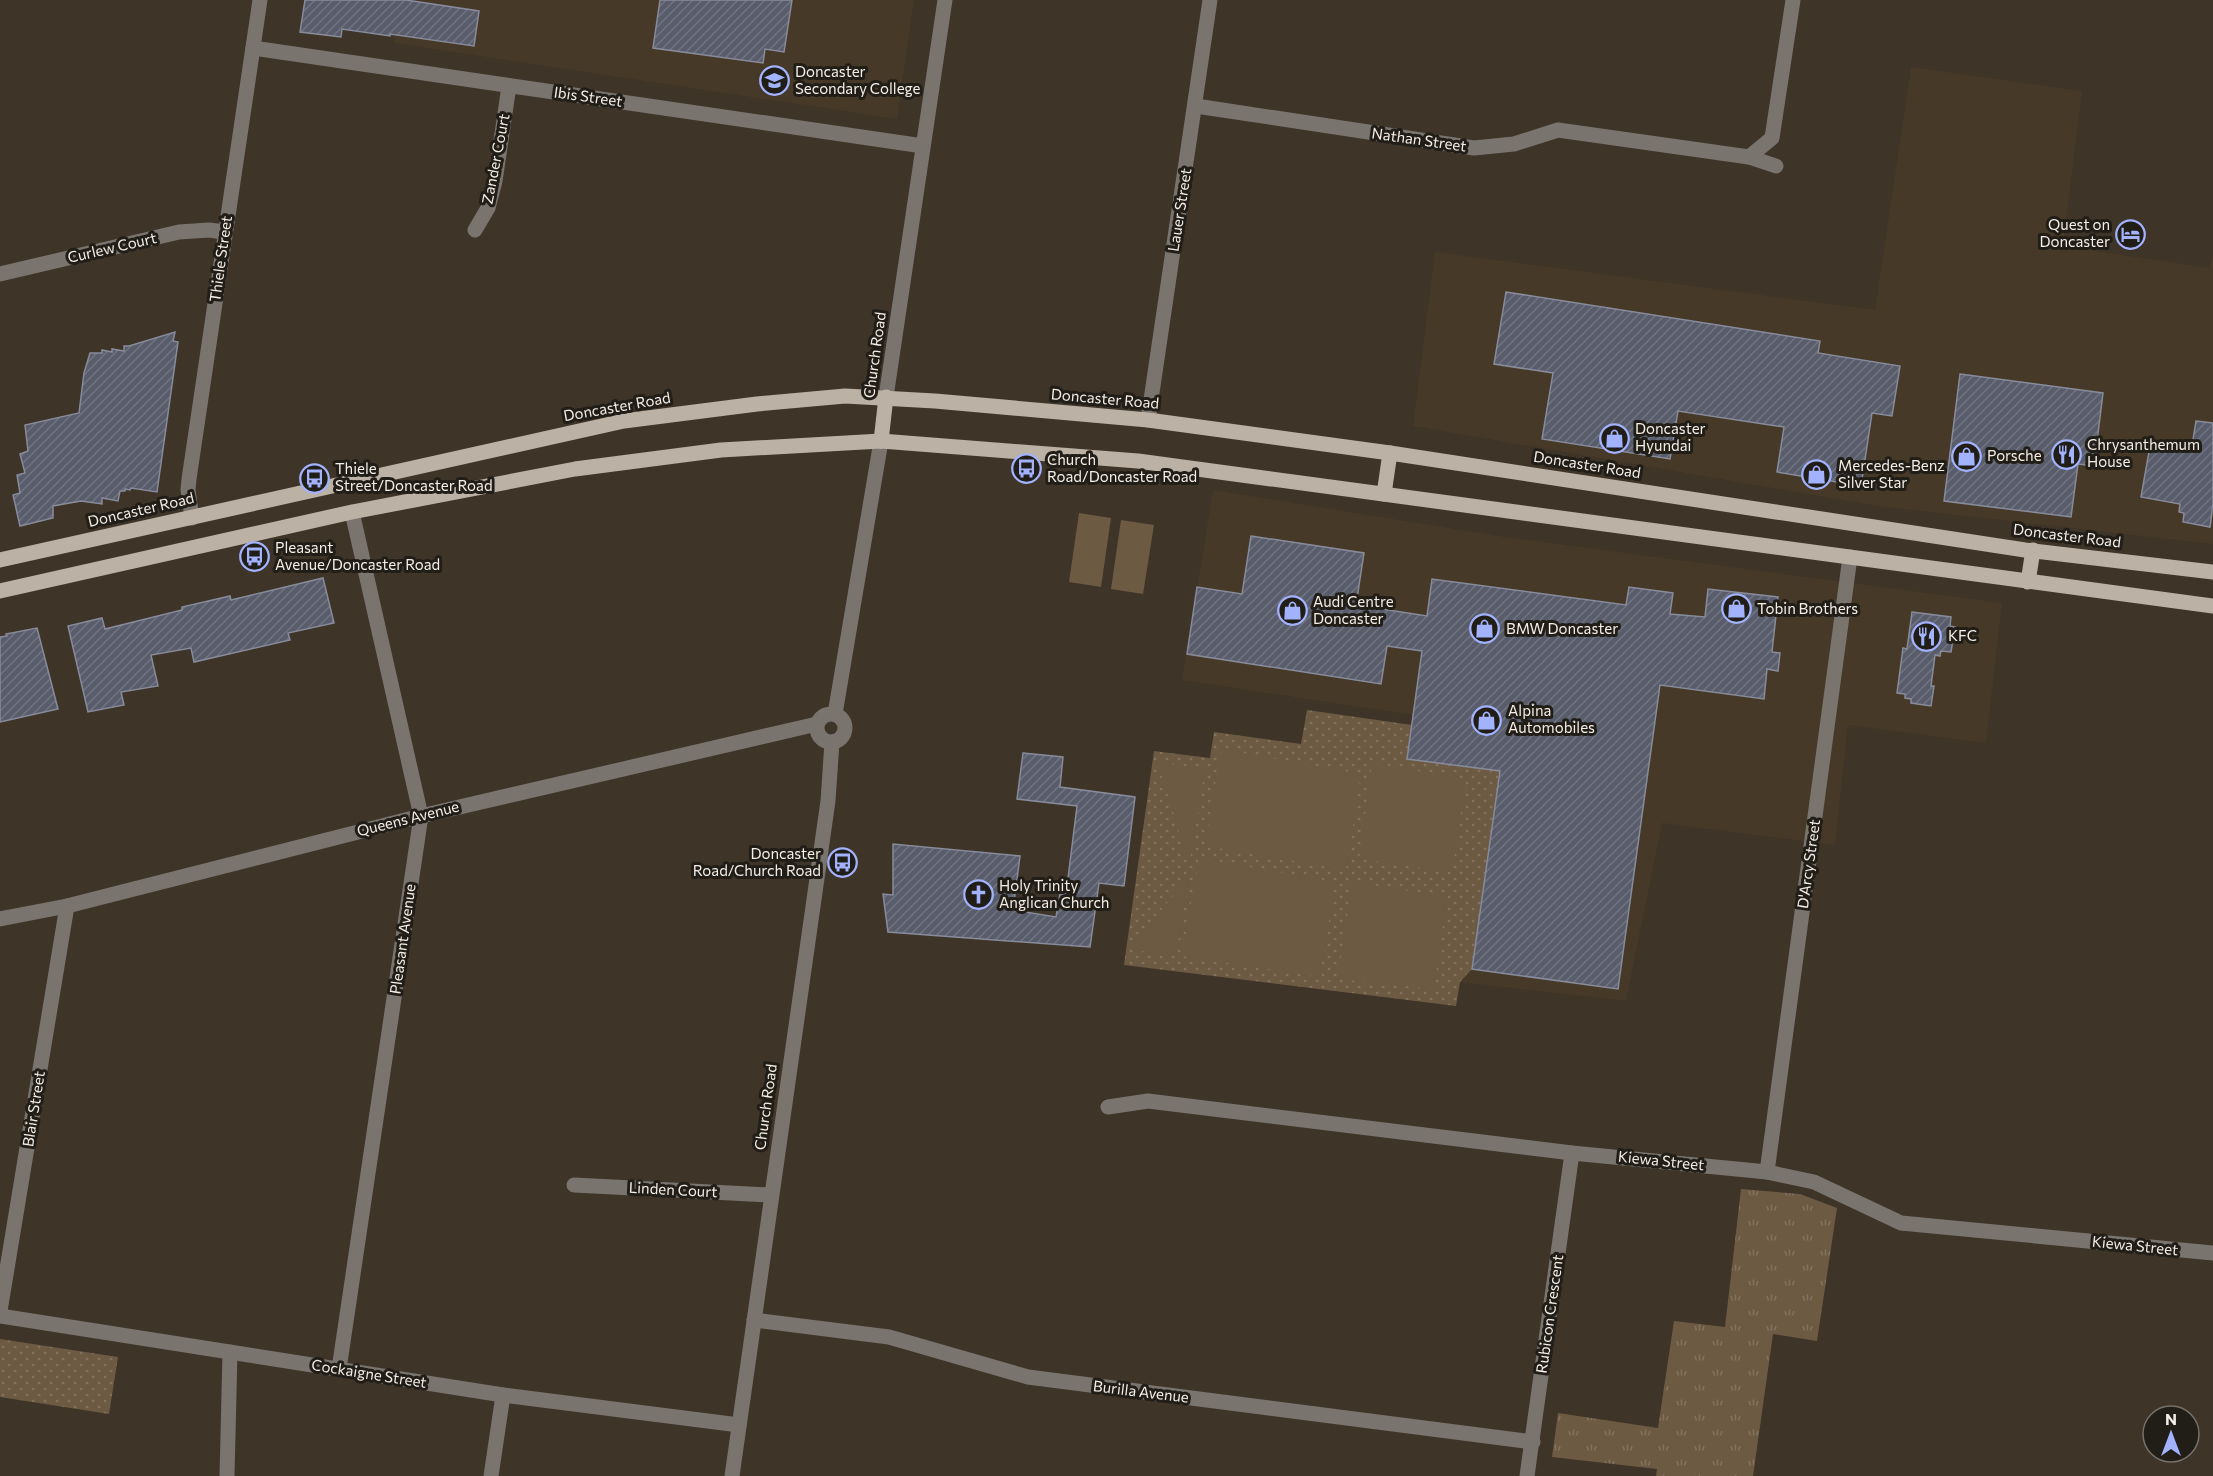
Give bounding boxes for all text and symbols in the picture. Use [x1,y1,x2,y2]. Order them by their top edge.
place label: Doncaster Secondary College [795,62,921,97]
school or university icon: Doncaster Secondary College [758,65,790,97]
street label: Ibis Street [553,82,624,110]
street label: Zander Court [477,112,513,206]
street label: Nathan Street [1371,123,1468,155]
street label: Lauer Street [1164,167,1194,253]
street label: Thiele Street [205,215,235,303]
place label: Quest on Doncaster [2039,215,2110,250]
hotel icon: Quest on Doncaster [2115,218,2147,250]
street label: Curlew Court [66,228,158,266]
street label: Church Road [859,311,889,399]
street label: Doncaster Road [1050,384,1160,412]
street label: Doncaster Road [562,388,672,424]
place label: Doncaster Hyundai [1635,419,1706,454]
shop icon: Doncaster Hyundai [1598,422,1630,454]
place label: Chrysanthemum House [2087,435,2200,470]
restaurant icon: Chrysanthemum House [2050,438,2082,470]
shop icon: Porsche [1950,440,1982,472]
place label: Porsche [1987,446,2042,464]
street label: Doncaster Road [1532,447,1642,481]
place label: Church Road/Doncaster Road [1047,450,1197,485]
bus stop icon: Church Road/Doncaster Road [1010,453,1042,485]
place label: Mercedes-Benz Silver Star [1838,456,1945,491]
place label: Thiele Street/Doncaster Road [335,459,493,494]
shop icon: Mercedes-Benz Silver Star [1801,459,1833,491]
bus stop icon: Thiele Street/Doncaster Road [298,462,330,494]
street label: Doncaster Road [86,488,196,530]
street label: Doncaster Road [2012,519,2122,551]
place label: Pleasant Avenue/Doncaster Road [275,538,440,573]
bus stop icon: Pleasant Avenue/Doncaster Road [238,541,270,573]
place label: Audi Centre Doncaster [1313,592,1394,627]
shop icon: Tobin Brothers [1720,593,1752,625]
shop icon: Audi Centre Doncaster [1276,595,1308,627]
place label: Tobin Brothers [1757,599,1858,617]
shop icon: BMW Doncaster [1469,613,1501,645]
place label: BMW Doncaster [1506,619,1618,637]
restaurant icon: KFC [1911,620,1943,652]
place label: KFC [1948,626,1977,644]
place label: Alpina Automobiles [1508,701,1595,736]
shop icon: Alpina Automobiles [1471,704,1503,736]
street label: Queens Avenue [355,797,461,839]
street label: D'Arcy Street [1793,818,1823,910]
place label: Doncaster Road/Church Road [693,844,821,879]
bus stop icon: Doncaster Road/Church Road [826,847,858,879]
place label: Holy Trinity Anglican Church [999,876,1109,911]
church icon: Holy Trinity Anglican Church [962,879,994,911]
street label: Pleasant Avenue [385,882,419,995]
street label: Church Road [750,1063,780,1151]
street label: Blair Street [18,1070,48,1148]
street label: Kiewa Street [1617,1147,1705,1173]
street label: Linden Court [628,1178,718,1200]
street label: Kiewa Street [2091,1232,2179,1258]
street label: Rubicon Crescent [1532,1253,1566,1374]
street label: Cockaigne Street [310,1355,428,1391]
street label: Burilla Avenue [1092,1376,1190,1406]
north arrow [2141,1404,2201,1464]
text: N [2165,1409,2177,1428]

